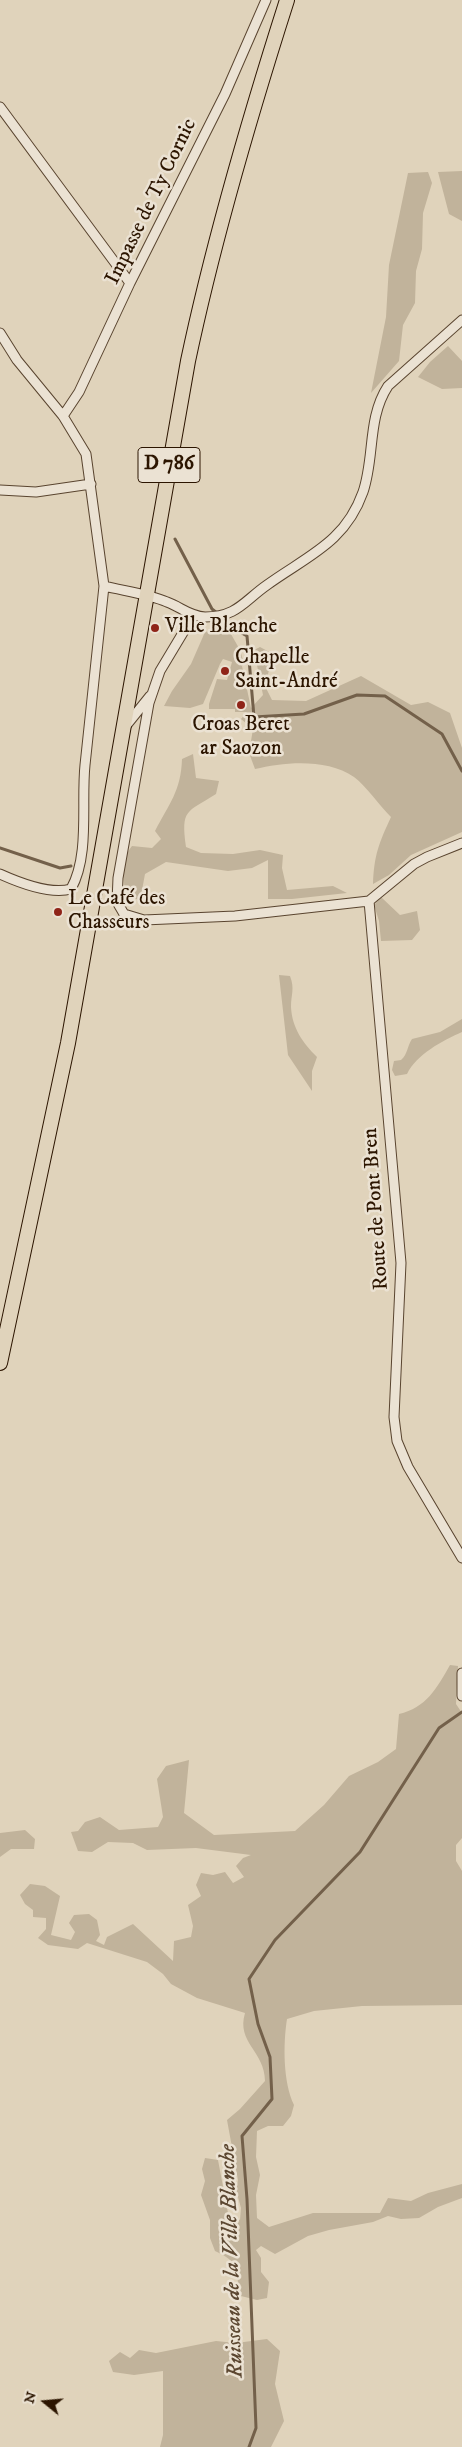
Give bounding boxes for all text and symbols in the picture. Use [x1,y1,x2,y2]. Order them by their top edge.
street label: Impasse de Ty Cornic [101,115,203,289]
road number: D 786 [138,448,200,482]
place label: Ville Blanche [165,615,277,641]
marker: Ville Blanche [149,622,161,634]
place label: Chapelle Saint-André [235,646,338,696]
marker: Chapelle Saint-André [219,665,231,677]
marker: Croas Beret ar Saozon [235,699,247,711]
place label: Croas Beret ar Saozon [192,713,290,763]
place label: Le Café des Chasseurs [68,887,165,937]
marker: Le Café des Chasseurs [52,906,64,918]
street label: Route de Pont Bren [359,1127,395,1291]
water label: Ruisseau de la Ville Blanche [216,2144,250,2378]
north arrow [20,2377,70,2427]
text: N [20,2389,41,2406]

